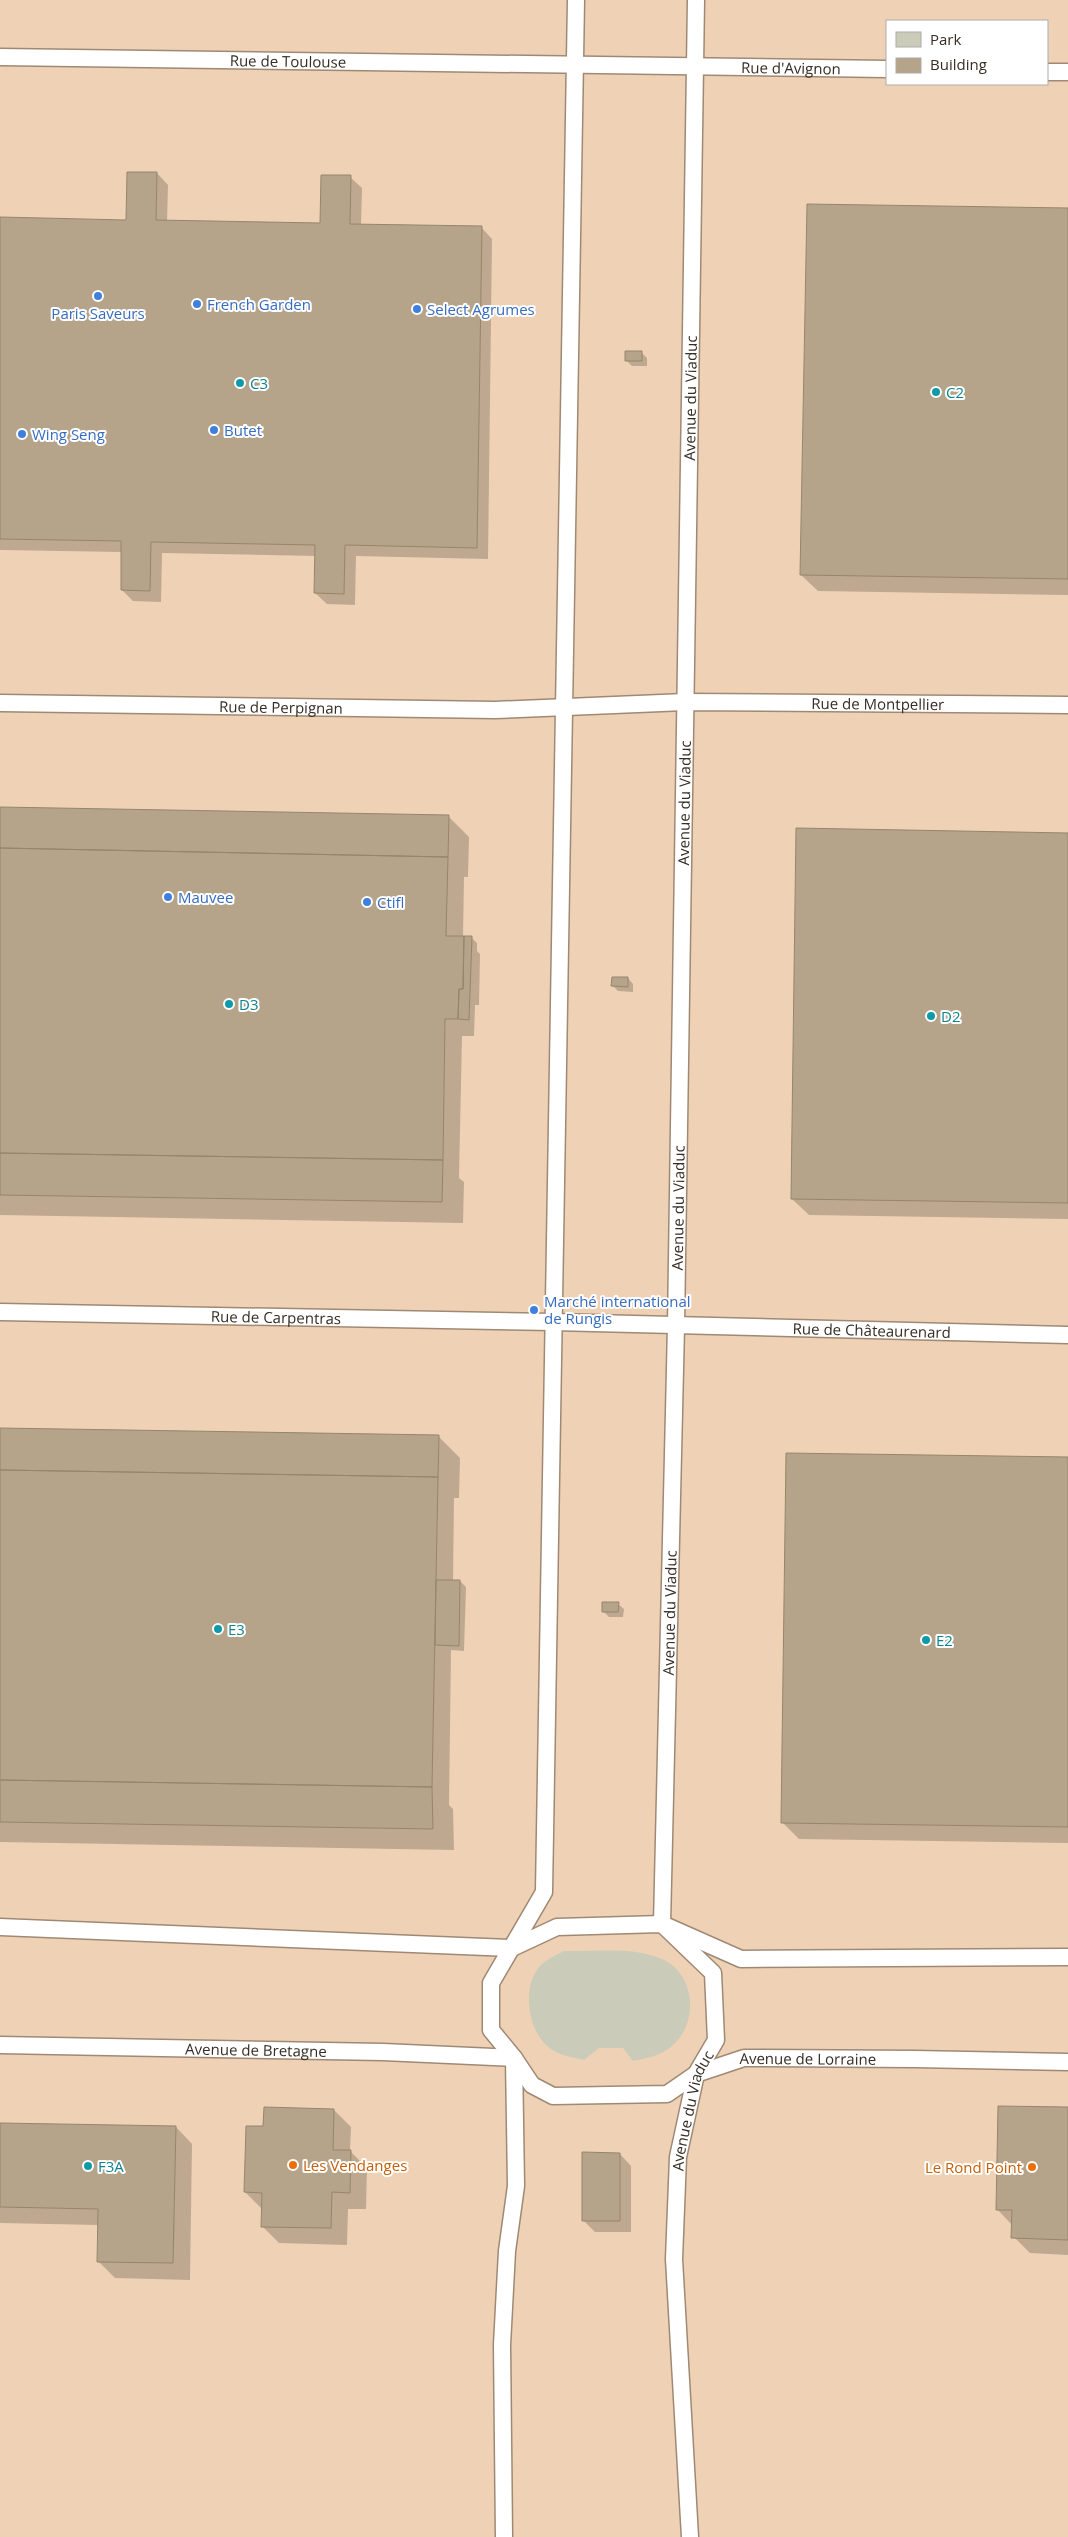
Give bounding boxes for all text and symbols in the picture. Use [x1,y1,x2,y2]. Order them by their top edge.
legend [886,20,1048,85]
text: Park [930,29,961,49]
street label: Rue de Toulouse [230,50,346,72]
text: Building [930,54,987,74]
street label: Rue d'Avignon [741,57,841,78]
marker: Paris Saveurs [92,290,104,302]
place label: French Garden [207,294,311,314]
marker: French Garden [191,298,203,310]
place label: Select Agrumes [427,299,535,319]
place label: Paris Saveurs [51,303,145,323]
marker: Select Agrumes [411,303,423,315]
street label: Avenue du Viaduc [679,335,701,461]
place label: C3 [250,373,268,393]
marker: C3 [234,377,246,389]
place label: C2 [946,382,964,402]
marker: C2 [930,386,942,398]
place label: Butet [224,420,262,440]
place label: Wing Seng [32,424,105,444]
marker: Butet [208,424,220,436]
marker: Wing Seng [16,428,28,440]
street label: Rue de Montpellier [811,693,944,714]
street label: Rue de Perpignan [219,696,343,718]
street label: Avenue du Viaduc [673,740,695,866]
place label: Mauvee [178,887,233,907]
marker: Mauvee [162,891,174,903]
place label: Ctifl [377,892,404,912]
marker: Ctifl [361,896,373,908]
place label: D3 [239,994,258,1014]
marker: D3 [223,998,235,1010]
place label: D2 [941,1006,960,1026]
marker: D2 [925,1010,937,1022]
street label: Avenue du Viaduc [667,1145,689,1271]
place label: Marché international de Rungis [544,1291,691,1328]
marker: Marché international de Rungis [528,1304,540,1316]
street label: Rue de Carpentras [211,1306,341,1328]
street label: Rue de Châteaurenard [793,1318,951,1342]
street label: Avenue du Viaduc [658,1550,681,1676]
place label: E3 [228,1619,245,1639]
marker: E3 [212,1623,224,1635]
place label: E2 [936,1630,953,1650]
marker: E2 [920,1634,932,1646]
street label: Avenue de Bretagne [185,2038,327,2061]
street label: Avenue du Viaduc [667,2046,718,2171]
street label: Avenue de Lorraine [739,2048,876,2069]
place label: Les Vendanges [303,2155,407,2175]
place label: F3A [98,2156,124,2176]
place label: Le Rond Point [925,2157,1022,2177]
marker: Les Vendanges [287,2159,299,2171]
marker: F3A [82,2160,94,2172]
marker: Le Rond Point [1026,2161,1038,2173]

